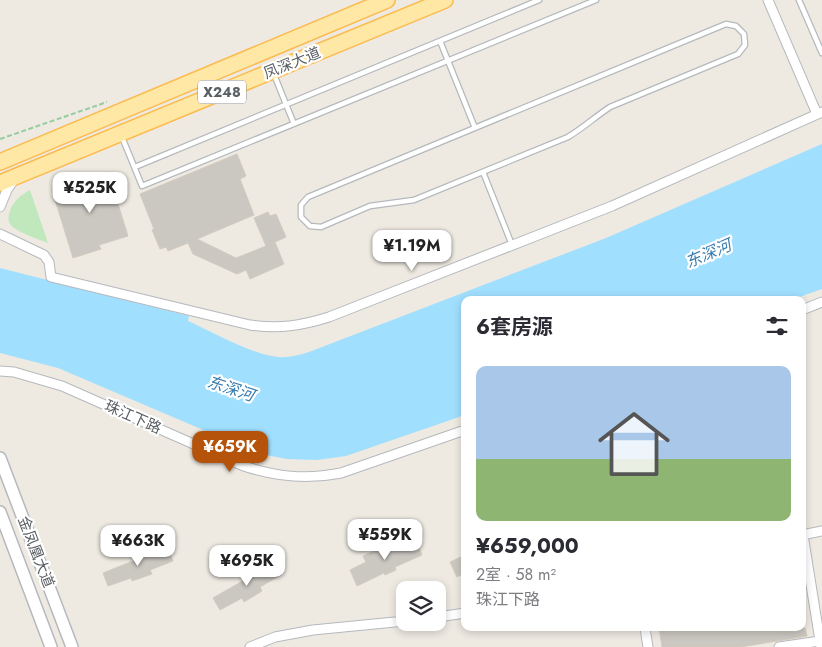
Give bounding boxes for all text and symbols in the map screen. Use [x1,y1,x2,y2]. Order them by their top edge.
street label: 凤深大道 [260,42,324,84]
road number: X248 [198,80,246,104]
pin: ¥525K [55,172,125,214]
text: ¥525K [63,176,117,199]
pin: ¥1.19M [371,230,453,272]
water label: 东深河 [682,232,738,273]
text: ¥1.19M [383,234,441,257]
text: 6套房源 [476,312,553,342]
icon: filters [763,312,791,340]
water label: 东深河 [204,370,260,408]
street label: 珠江下路 [101,395,165,439]
icon: home [589,399,679,489]
pin: ¥659K [195,430,265,473]
text: ¥659K [203,435,257,458]
street label: 金凤凰大道 [12,513,60,591]
pin: ¥559K [350,518,420,561]
text: ¥559K [358,523,412,546]
pin: ¥663K [103,524,173,567]
text: ¥663K [111,529,165,552]
text: ¥659,000 [476,531,579,561]
pin: ¥695K [212,544,282,587]
text: ¥695K [220,549,274,572]
text: 2室 · 58 m² [476,563,556,586]
map controls [396,581,446,631]
button: layers [396,581,446,631]
text: 珠江下路 [476,588,540,611]

